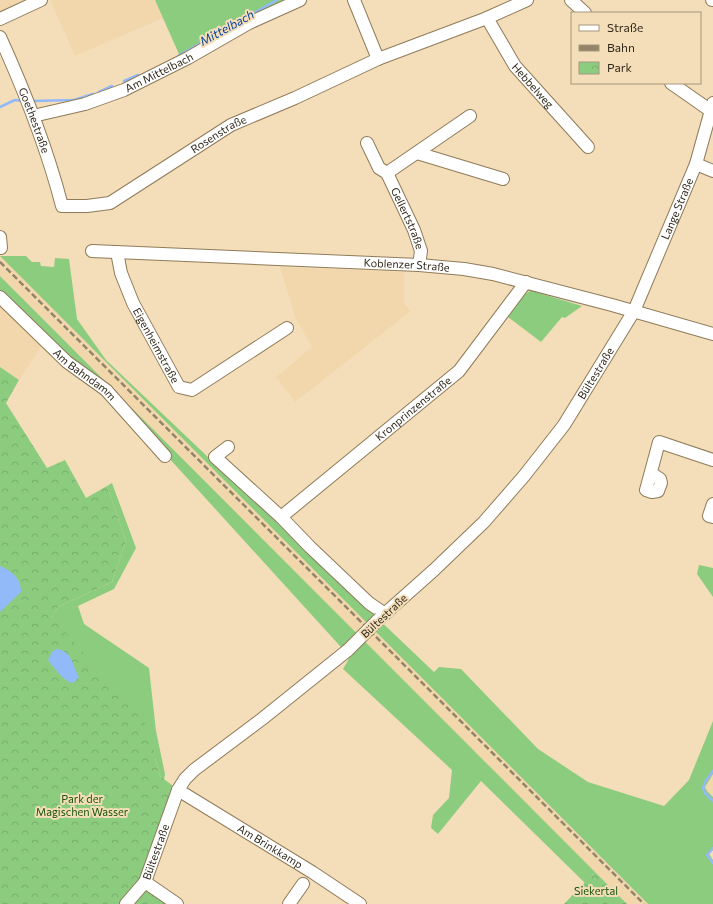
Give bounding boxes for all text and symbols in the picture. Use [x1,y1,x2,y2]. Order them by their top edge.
water label: Mittelbach [197,6,256,48]
legend [571,12,701,84]
text: Straße [607,20,643,34]
text: Bahn [607,40,635,54]
street label: Am Mittelbach [123,50,195,94]
street label: Hebbelweg [509,60,557,111]
text: Park [607,60,633,74]
street label: Goethestraße [16,85,53,155]
street label: Rosenstraße [188,112,248,155]
street label: Lange Straße [658,176,695,241]
street label: Gellertstraße [389,185,427,251]
street label: Koblenzer Straße [363,256,450,274]
street label: Eigenheimstraße [131,305,183,385]
street label: Bültestraße [575,345,616,401]
street label: Am Bahndamm [51,346,119,403]
street label: Kronprinzenstraße [372,373,454,443]
street label: Bültestraße [358,591,410,640]
park label: Park der Magischen Wasser [36,792,129,818]
street label: Am Brinkkamp [236,821,305,871]
street label: Bültestraße [139,822,171,881]
park label: Siekertal [574,884,618,897]

